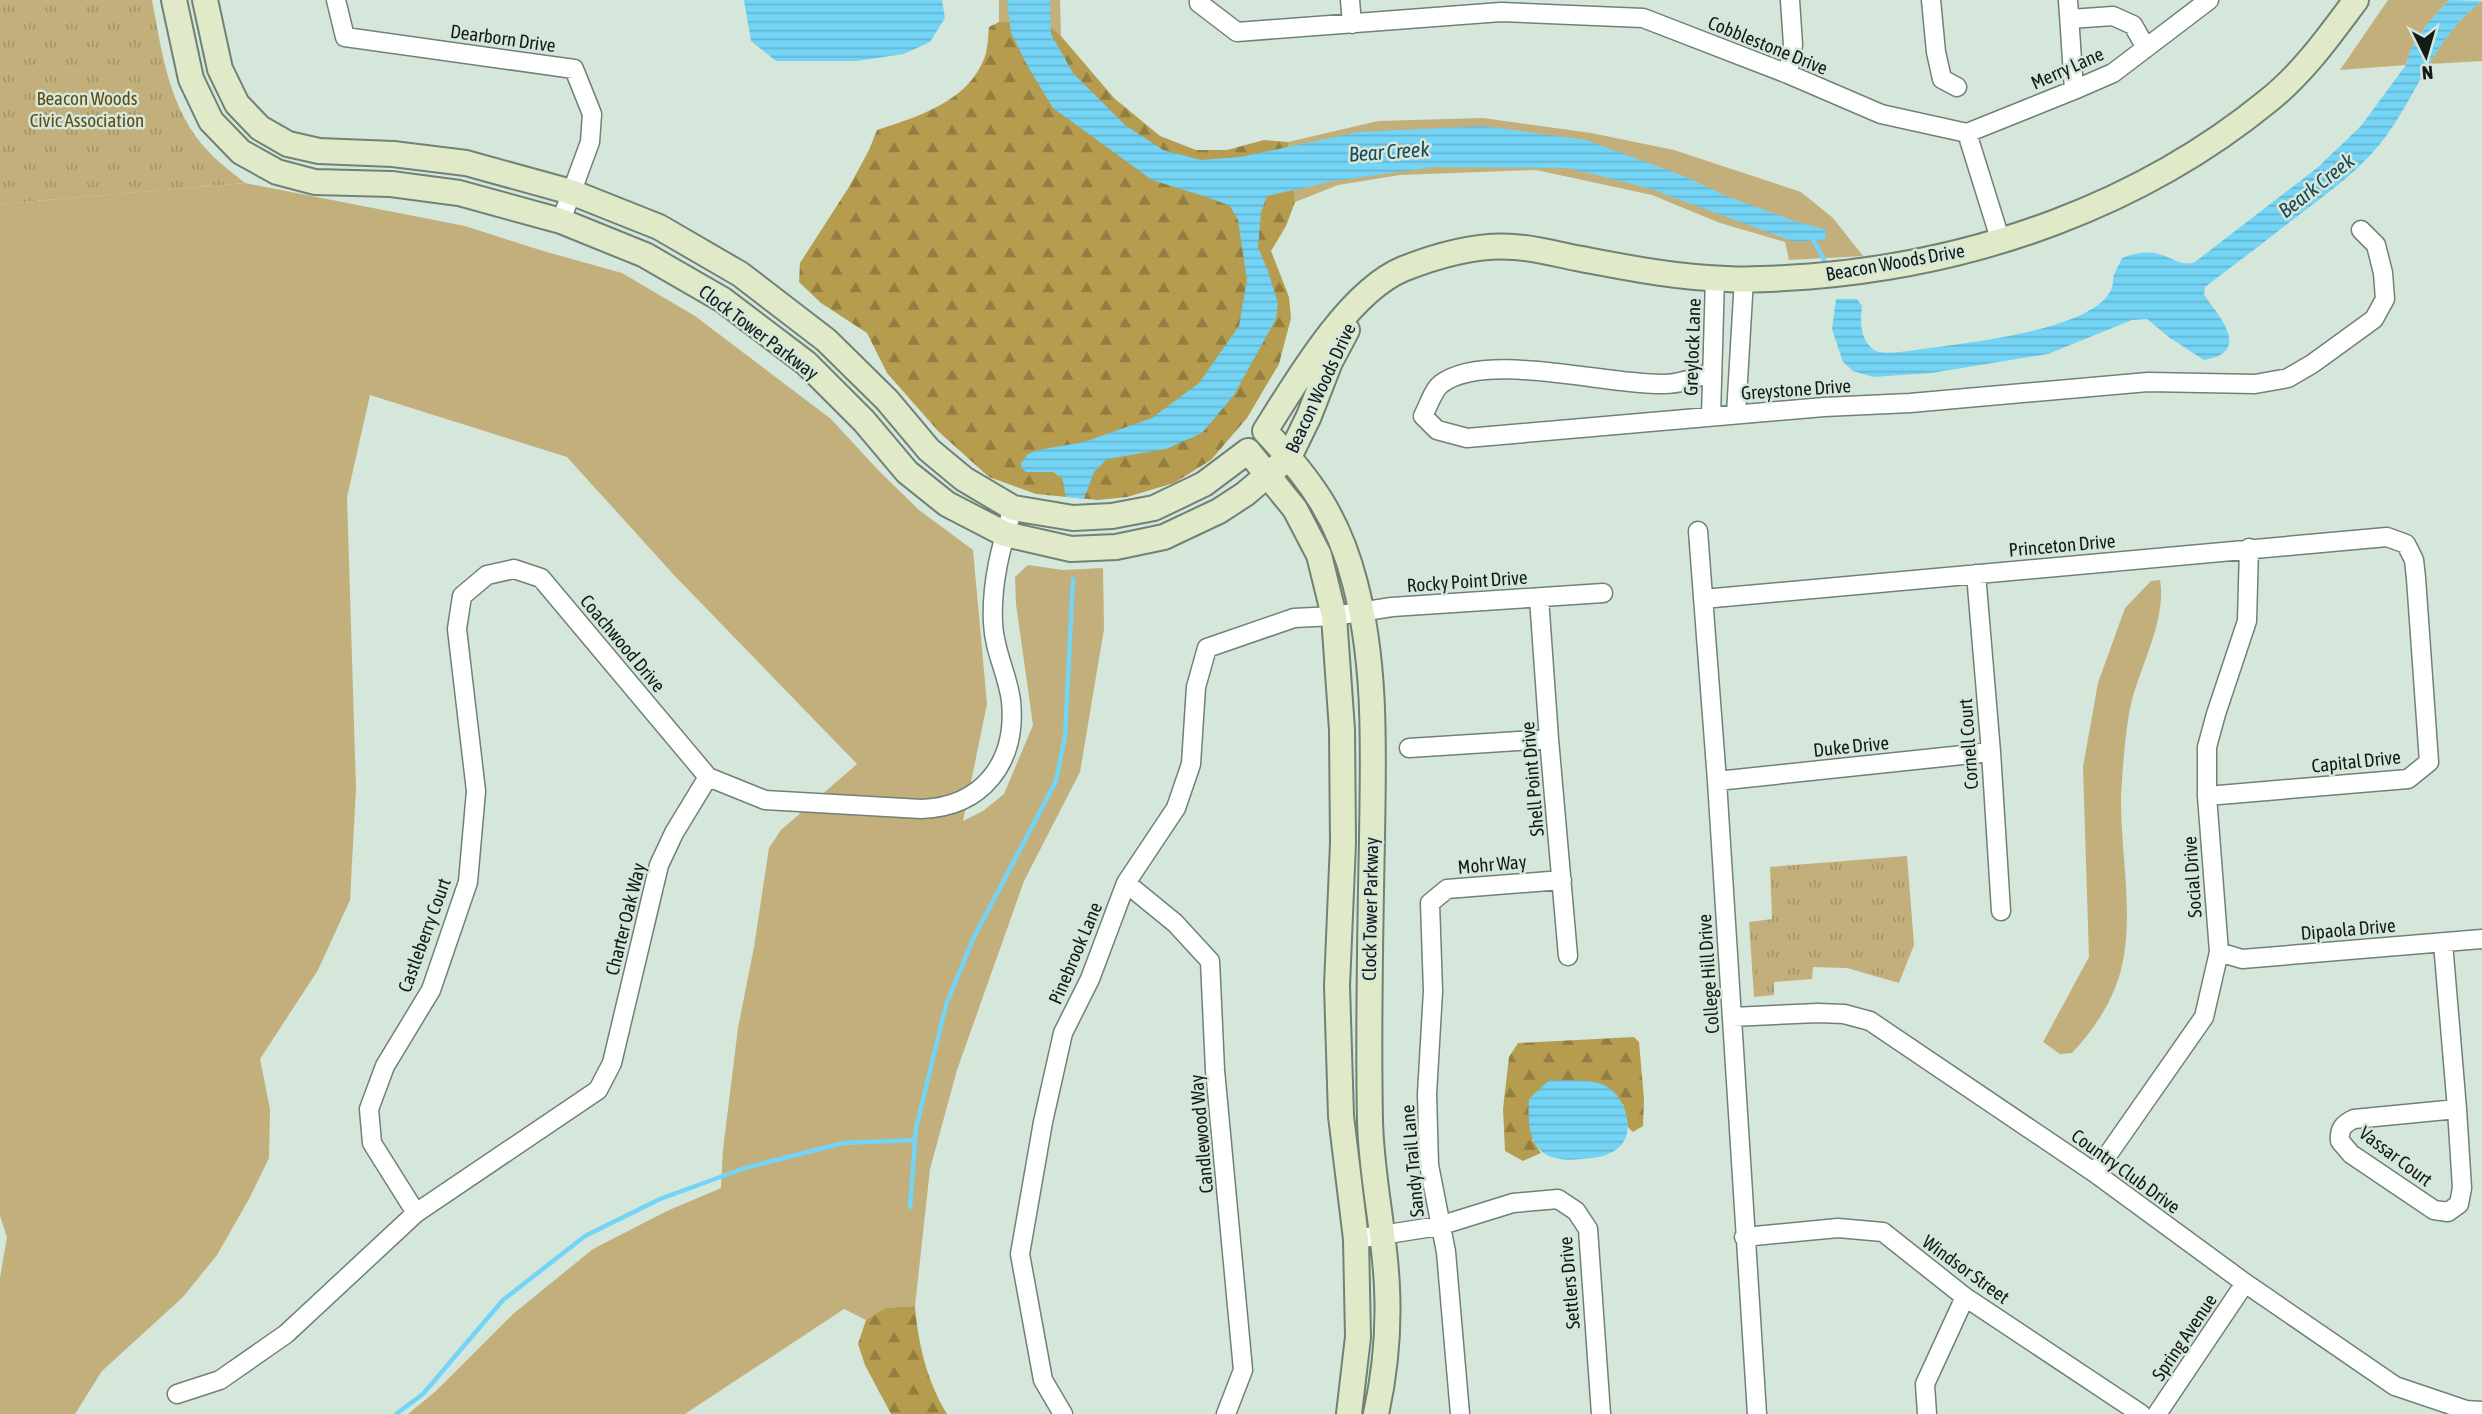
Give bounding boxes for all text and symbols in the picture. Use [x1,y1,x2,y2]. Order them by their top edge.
street label: Cobblestone Drive [1705,11,1831,79]
street label: Dearborn Drive [449,20,557,56]
north arrow [2391,21,2461,91]
street label: Merry Lane [2027,42,2107,94]
text: N [2421,61,2434,84]
park label: Beacon Woods Civic Association [30,87,144,131]
water label: Bear Creek [1348,136,1431,166]
water label: Beark Creek [2273,147,2359,222]
street label: Beacon Woods Drive [1824,239,1966,285]
street label: Clock Tower Parkway [695,280,823,384]
street label: Greylock Lane [1679,298,1705,396]
street label: Beacon Woods Drive [1280,320,1360,456]
street label: Greystone Drive [1740,374,1852,404]
street label: Princeton Drive [2008,529,2116,561]
street label: Rocky Point Drive [1406,566,1528,596]
street label: Coachwood Drive [576,590,670,696]
street label: Cornell Court [1954,698,1982,790]
street label: Shell Point Drive [1516,721,1548,837]
street label: Duke Drive [1812,731,1890,761]
street label: Capital Drive [2310,745,2402,777]
street label: Social Drive [2178,835,2206,919]
street label: Clock Tower Parkway [1358,837,1382,981]
street label: Mohr Way [1457,850,1527,878]
street label: Charter Oak Way [600,860,650,977]
street label: Castleberry Court [393,875,455,995]
street label: Pinebrook Lane [1044,899,1106,1007]
street label: College Hill Drive [1693,913,1723,1035]
street label: Dipaola Drive [2300,914,2396,944]
street label: Candlewood Way [1185,1073,1217,1194]
street label: Sandy Trail Lane [1396,1104,1428,1218]
street label: Vassar Court [2355,1121,2437,1191]
street label: Country Club Drive [2067,1124,2185,1218]
street label: Windsor Street [1918,1230,2014,1308]
street label: Settlers Drive [1554,1236,1584,1330]
street label: Spring Avenue [2147,1290,2221,1384]

